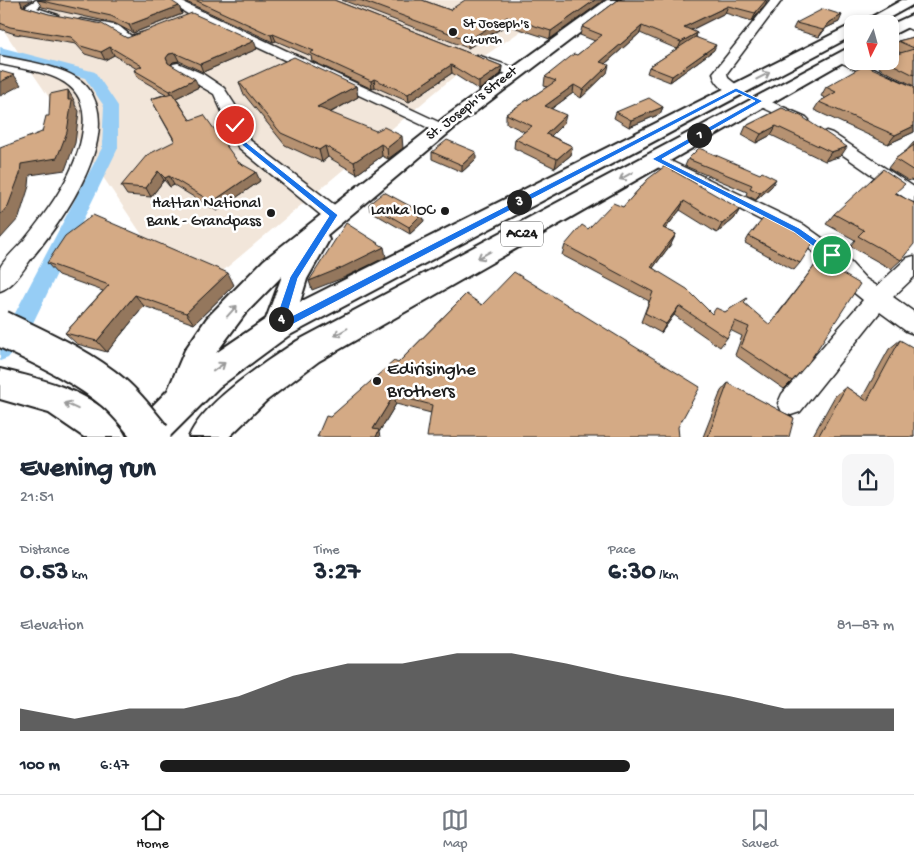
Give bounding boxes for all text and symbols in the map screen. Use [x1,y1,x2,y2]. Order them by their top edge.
north arrow [844,15,899,70]
map controls [844,15,899,70]
place label: St Joseph's Church [463,16,530,49]
marker: St Joseph's Church [447,26,459,38]
street label: St. Joseph's Street [423,62,522,145]
one-way arrow [756,71,771,81]
pin [214,104,256,146]
icon: check [221,111,249,139]
pin: 1 [686,122,712,148]
text: 1 [697,127,702,144]
one-way arrow [619,172,634,181]
pin: 3 [506,190,532,214]
text: 3 [516,194,523,211]
place label: Hattan National Bank - Grandpass [145,195,262,232]
place label: Lanka IOC [371,202,436,221]
marker: Lanka IOC [439,205,451,217]
marker: Hattan National Bank - Grandpass [265,207,277,219]
road number: AC24 [501,222,543,246]
pin [811,234,853,276]
icon: arrive [818,241,846,269]
one-way arrow [477,250,491,260]
one-way arrow [226,304,238,317]
pin: 4 [268,306,294,332]
text: 4 [278,311,285,328]
one-way arrow [333,327,348,337]
place label: Edirisinghe Brothers [386,359,476,404]
one-way arrow [212,362,225,373]
marker: Edirisinghe Brothers [371,375,383,387]
one-way arrow [64,401,79,411]
text: Evening run [20,453,156,486]
button: share [842,454,894,506]
text: 21:51 [20,489,54,508]
text: Distance [20,542,69,559]
text: Time [314,542,340,559]
text: Pace [608,542,635,559]
text: 0.53 [20,559,68,588]
text: 3:27 [314,559,360,588]
text: 6:30 [608,559,656,588]
text: km [68,567,88,584]
text: /km [656,567,679,584]
text: Elevation [20,617,84,636]
text: 81–87 m [837,617,894,636]
text: 100 m [20,757,60,776]
text: 6:47 [100,757,129,776]
tab: Home [136,806,169,853]
tab: Map [441,806,469,853]
tab: Saved [742,806,778,853]

